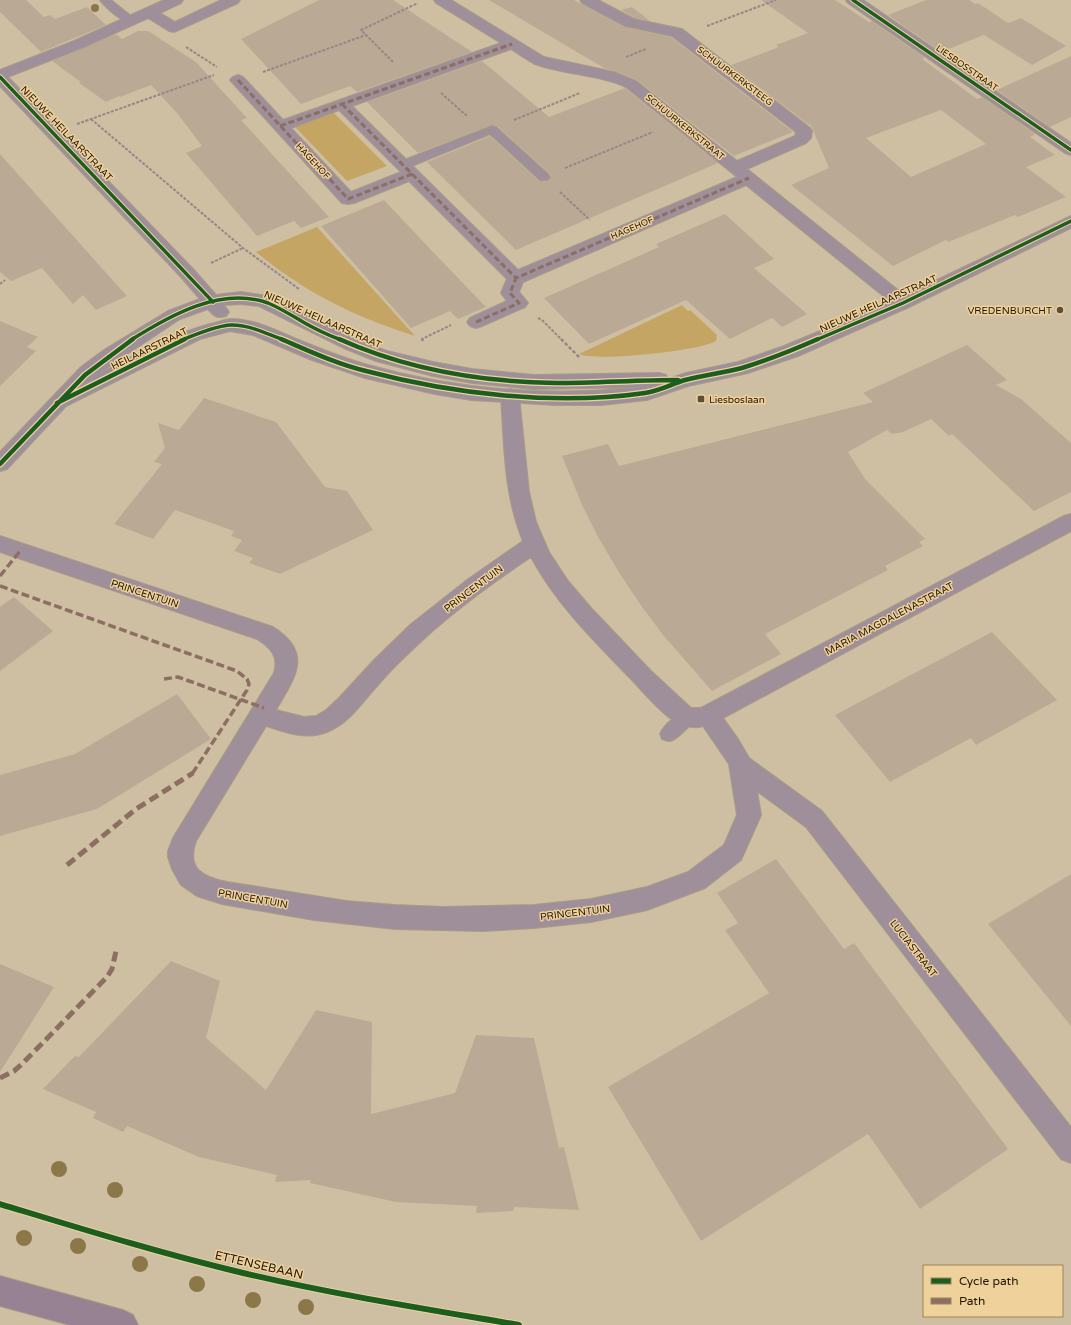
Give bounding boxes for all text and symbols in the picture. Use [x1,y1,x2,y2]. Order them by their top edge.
street label: LIESBOSSTRAAT [933,43,1000,94]
street label: SCHUURKERKSTEEG [695,44,775,109]
street label: NIEUWE HEILAARSTRAAT [18,84,115,184]
street label: SCHUURKERKSTRAAT [643,92,727,163]
street label: HAGEHOF [293,141,333,182]
street label: HAGEHOF [609,214,656,242]
street label: NIEUWE HEILAARSTRAAT [818,273,939,335]
street label: NIEUWE HEILAARSTRAAT [262,289,383,351]
place label: VREDENBURCHT [967,305,1052,317]
marker: VREDENBURCHT [1055,305,1065,315]
street label: HEILAARSTRAAT [109,325,190,373]
marker: Liesboslaan [696,394,706,404]
place label: Liesboslaan [709,394,765,406]
street label: PRINCENTUIN [442,563,505,615]
street label: PRINCENTUIN [109,577,180,611]
street label: MARIA MAGDALENASTRAAT [823,580,956,658]
street label: PRINCENTUIN [217,887,289,911]
street label: PRINCENTUIN [539,903,611,923]
street label: LUCIASTRAAT [887,918,939,980]
street label: ETTENSEBAAN [213,1248,305,1282]
legend [923,1265,1063,1317]
text: Cycle path [959,1274,1018,1288]
text: Path [959,1294,985,1308]

